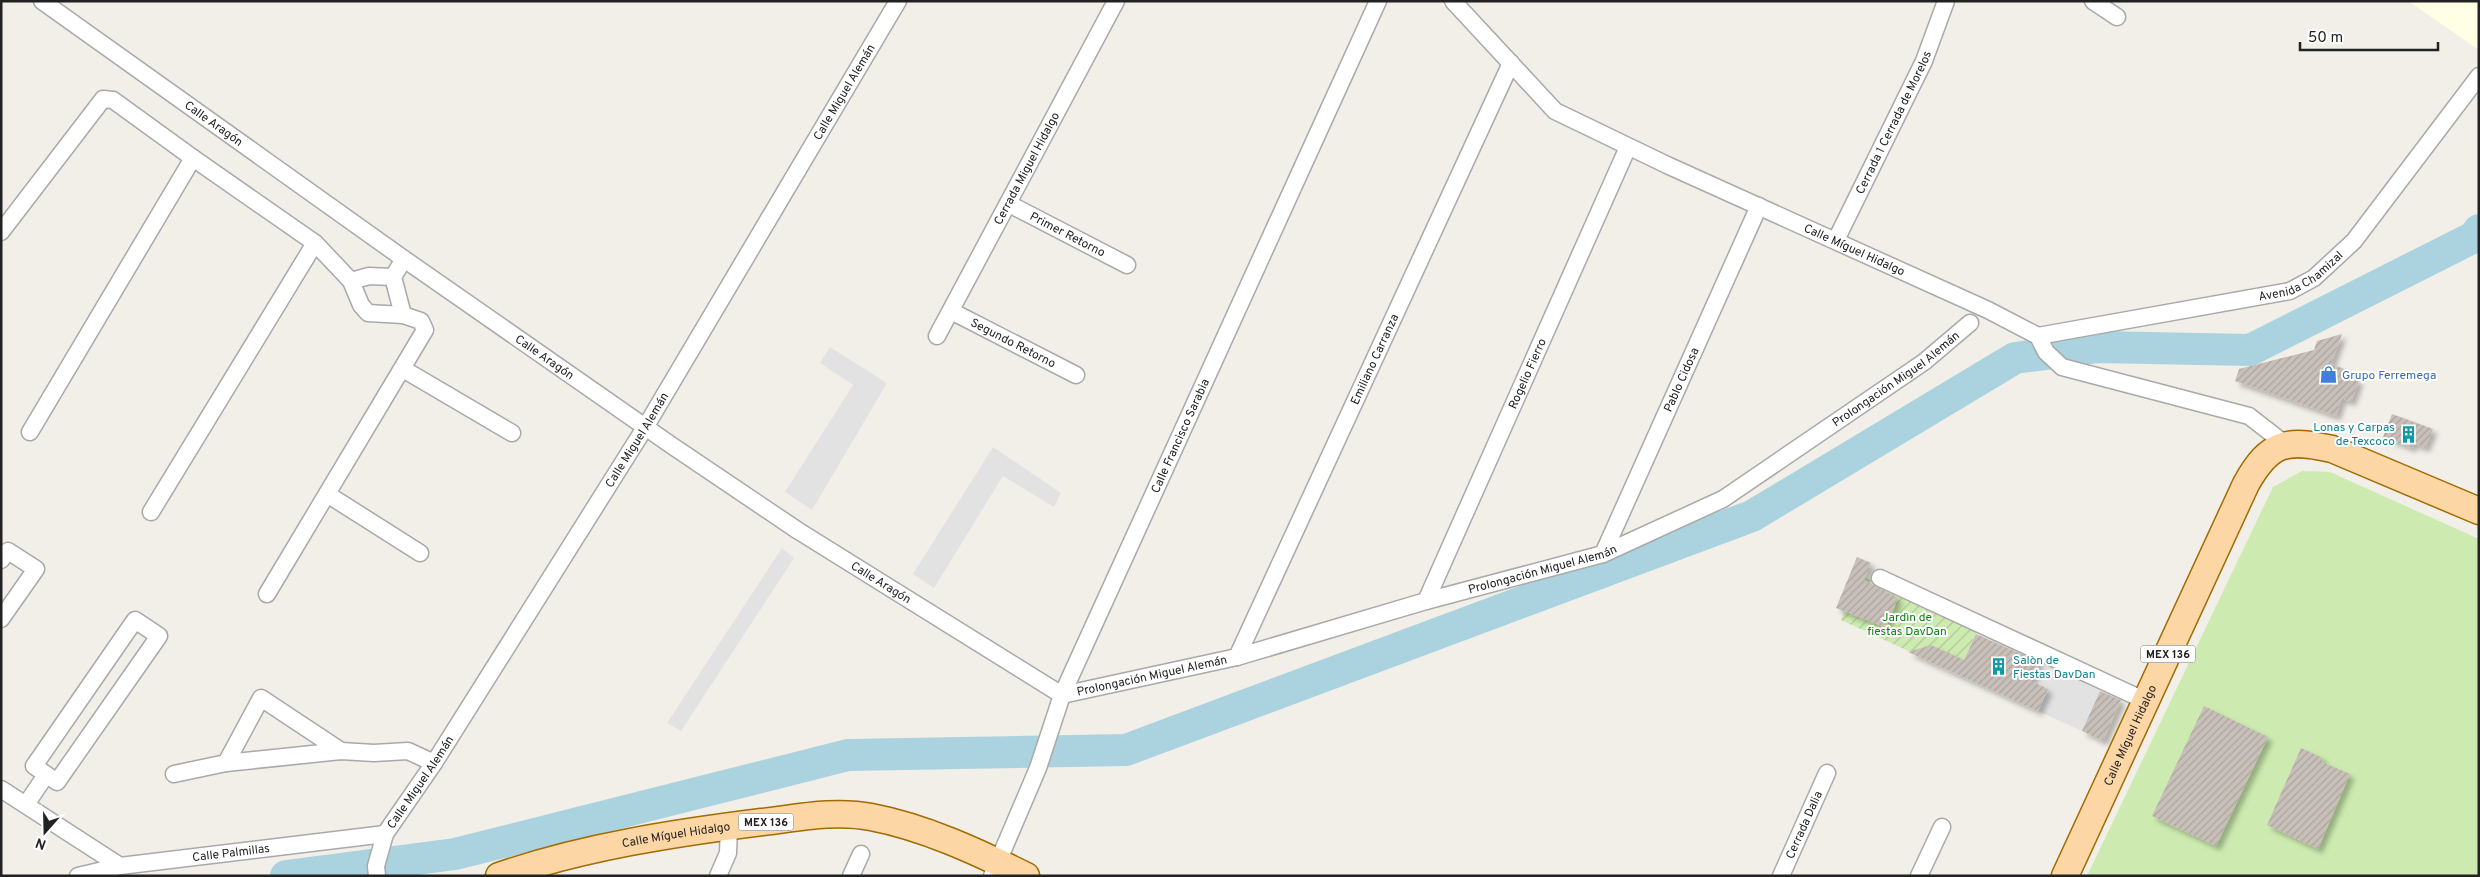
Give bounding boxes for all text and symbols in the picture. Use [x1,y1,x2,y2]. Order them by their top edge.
scale bar [2300,20,2438,52]
text: 50 m [2308,29,2343,48]
street label: Calle Miguel Alemán [810,42,880,143]
street label: Cerrada 1 Cerrada de Morelos [1853,49,1936,197]
street label: Calle Aragón [181,98,246,151]
street label: Cerrada Miguel Hidalgo [991,109,1064,228]
street label: Primer Retorno [1027,209,1108,262]
street label: Calle Míguel Hidalgo [1801,221,1907,281]
street label: Avenida Chamizal [2257,248,2347,305]
street label: Emiliano Carranza [1347,312,1403,408]
street label: Segundo Retorno [967,315,1059,372]
street label: Prolongación Miguel Alemán [1830,328,1963,431]
street label: Calle Aragón [511,332,577,384]
street label: Rogelio Fierro [1505,336,1551,412]
street label: Pablo Cidosa [1661,345,1703,415]
shop icon: Grupo Ferremega [2318,365,2338,385]
place label: Grupo Ferremega [2342,368,2436,384]
street label: Calle Francisco Sarabia [1148,376,1214,496]
street label: Calle Miguel Alemán [602,390,673,491]
place label: Lonas y Carpas de Texcoco [2313,420,2395,450]
building icon: Lonas y Carpas de Texcoco [2399,424,2419,444]
street label: Prolongación Miguel Alemán [1467,542,1620,598]
street label: Calle Aragón [847,558,914,608]
park label: Jardìn de fiestas DavDan [1867,610,1947,640]
road number: MEX 136 [2140,646,2196,662]
street label: Prolongación Miguel Alemán [1075,652,1229,701]
place label: Salòn de Fiestas DavDan [2013,653,2095,683]
building icon: Salòn de Fiestas DavDan [1989,657,2009,677]
street label: Calle Míguel Hidalgo [2101,682,2161,789]
street label: Calle Miguel Alemán [384,733,458,832]
street label: Cerrada Dalia [1783,789,1827,862]
north arrow [20,807,70,857]
road number: MEX 136 [738,814,794,830]
street label: Calle Míguel Hidalgo [621,819,732,852]
text: N [33,833,49,853]
street label: Calle Palmillas [191,841,271,866]

